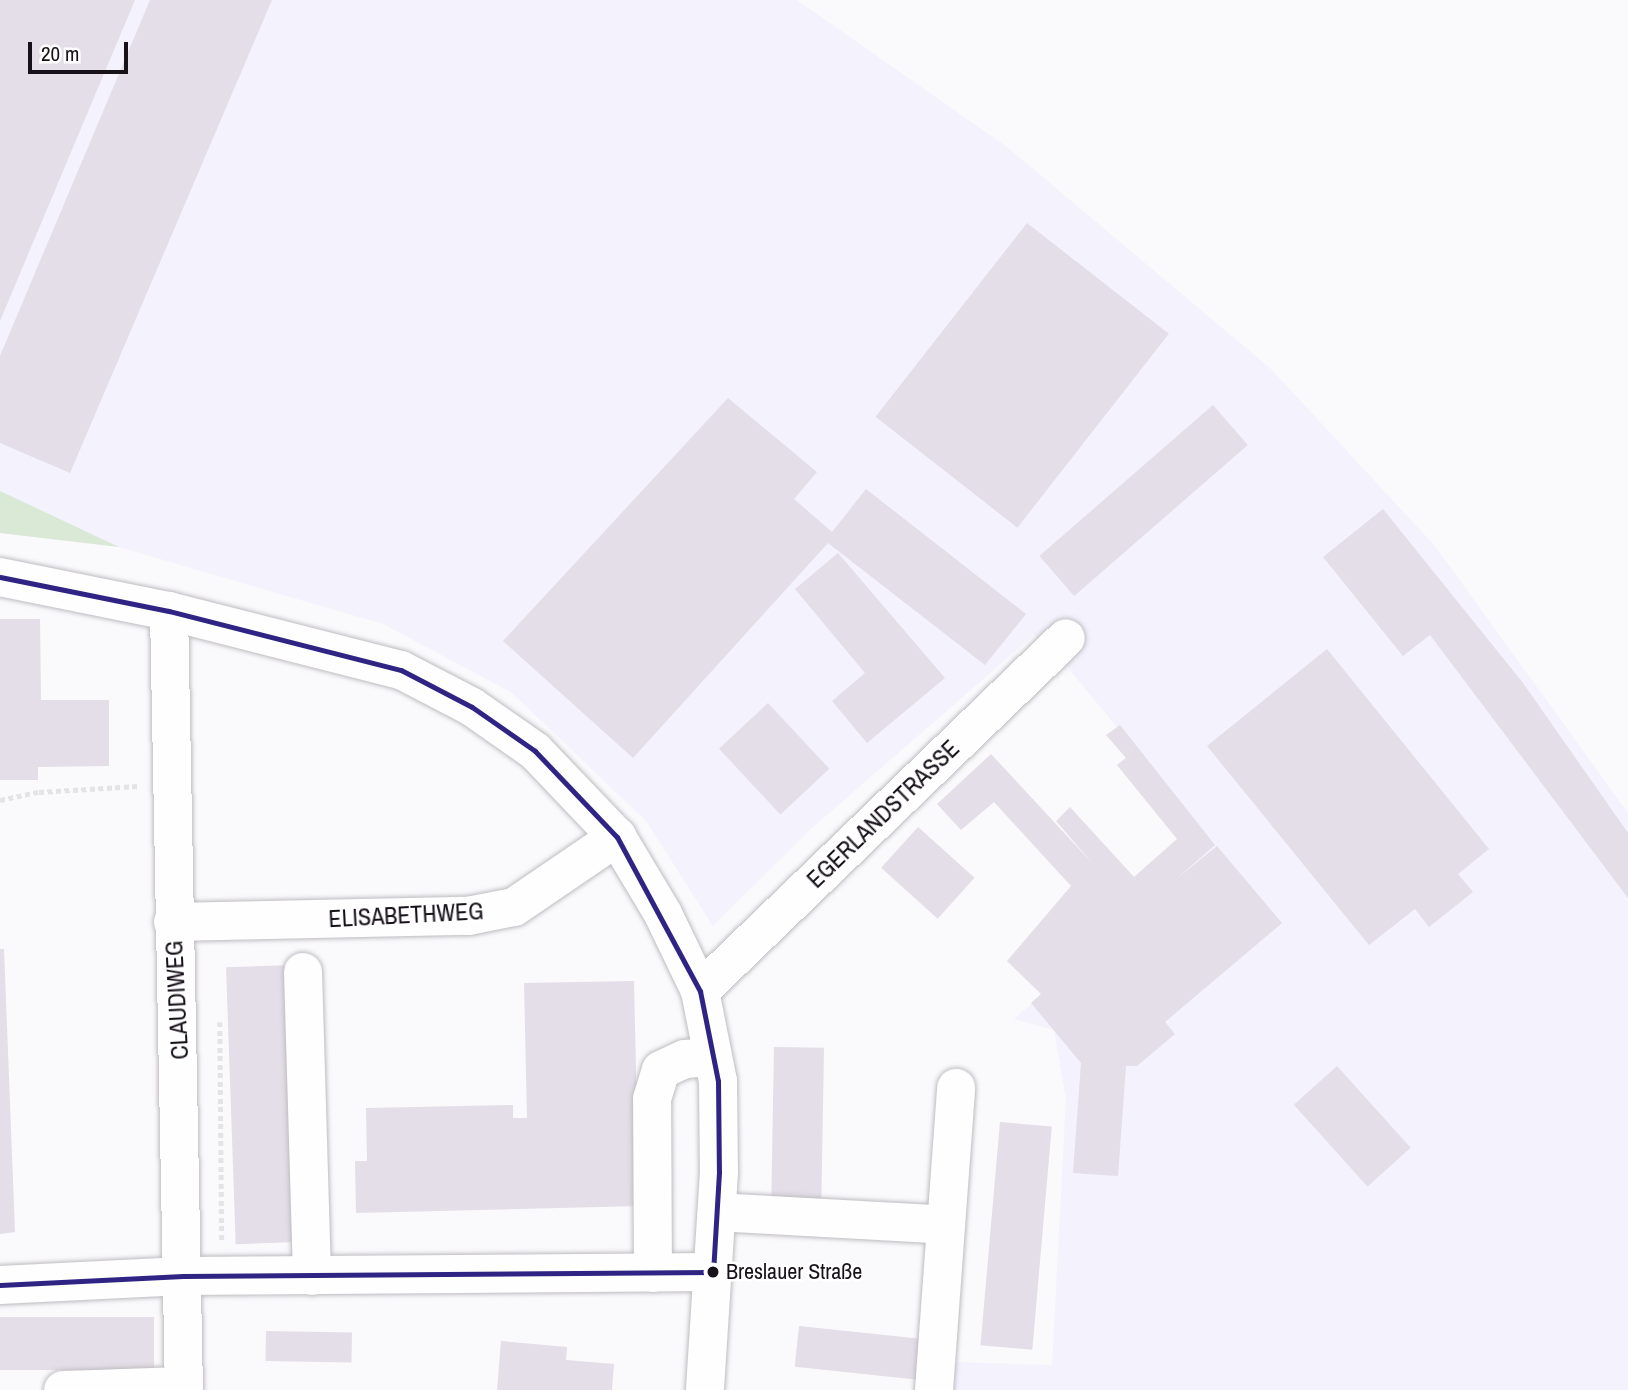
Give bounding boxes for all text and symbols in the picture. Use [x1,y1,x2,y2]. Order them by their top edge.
scale bar [32,28,131,72]
text: 20 m [41,39,79,68]
street label: EGERLANDSTRASSE [801,734,965,894]
street label: ELISABETHWEG [328,897,484,933]
street label: CLAUDIWEG [160,940,194,1060]
place label: Breslauer Straße [726,1259,862,1285]
marker: Breslauer Straße [706,1265,720,1279]

